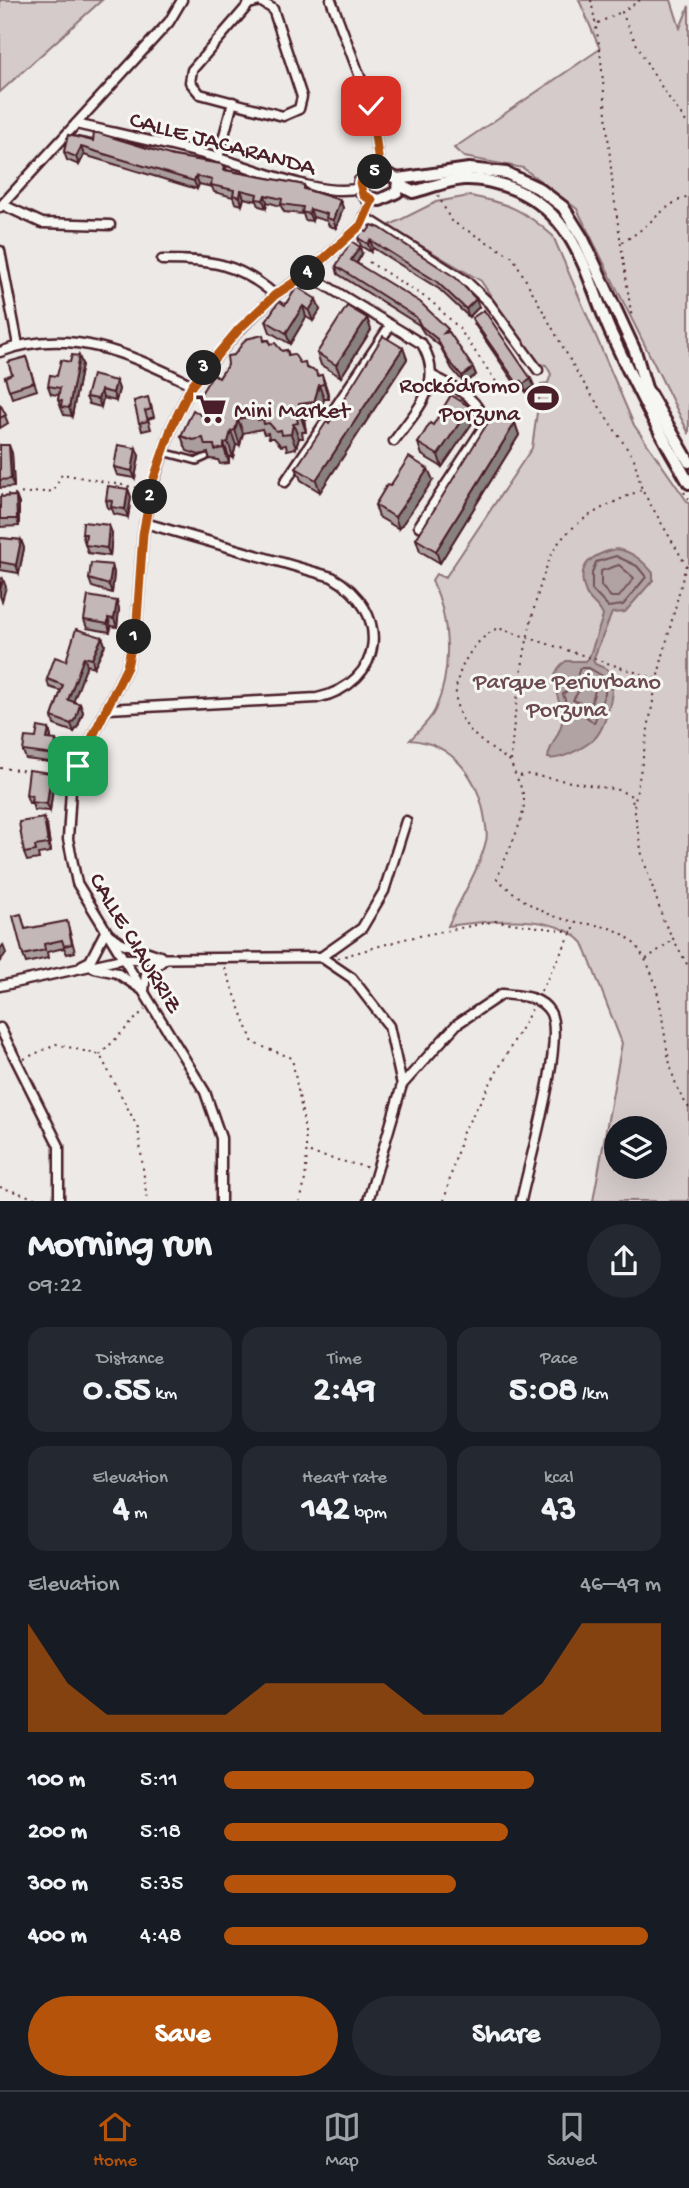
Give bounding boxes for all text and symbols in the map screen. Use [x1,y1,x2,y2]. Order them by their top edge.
pin [341,76,401,136]
icon: check [352,87,390,125]
street label: CALLE JACARANDA [126,107,320,185]
pin: 5 [358,154,392,190]
text: 5 [370,160,380,183]
pin: 4 [290,256,326,290]
text: 4 [303,261,312,284]
pin: 3 [186,350,222,386]
text: 3 [199,356,208,379]
place label: Rockódromo Porzuna [399,373,521,430]
sports icon: Rockódromo Porzuna [526,381,560,415]
supermarket icon: Mini Market [194,392,228,426]
place label: Mini Market [234,398,352,427]
pin: 2 [132,480,168,514]
text: 2 [145,485,154,508]
pin: 1 [116,620,152,654]
text: 1 [130,625,137,648]
park label: Parque Periurbano Porzuna [472,669,661,726]
pin [48,736,108,796]
icon: arrive [59,747,97,785]
street label: CALLE CIAURRIZ [81,868,188,1020]
map controls [604,1116,667,1179]
button: layers [604,1116,667,1179]
button: share [587,1224,661,1298]
text: Morning run [28,1225,212,1269]
text: 09:22 [28,1273,82,1300]
text: Distance [97,1348,164,1371]
text: Time [327,1348,362,1371]
text: Pace [540,1348,577,1371]
text: 0.55 [83,1371,151,1412]
text: 2:49 [313,1371,376,1412]
text: 5:08 [509,1371,578,1412]
text: km [151,1383,177,1406]
text: /km [578,1383,609,1406]
text: Elevation [92,1467,168,1490]
text: Heart rate [302,1467,387,1490]
text: kcal [544,1467,574,1490]
text: 4 [113,1490,129,1531]
text: 142 [302,1490,350,1531]
text: 43 [541,1490,576,1531]
text: m [129,1502,147,1525]
text: bpm [350,1502,387,1525]
text: Elevation [28,1572,119,1599]
text: 46–49 m [580,1572,661,1599]
text: 100 m [28,1767,85,1794]
text: 5:11 [140,1767,178,1794]
text: 200 m [28,1819,87,1846]
text: 5:18 [140,1819,181,1846]
text: 300 m [28,1871,88,1898]
text: 5:35 [140,1871,183,1898]
text: 400 m [28,1923,87,1950]
text: 4:48 [140,1923,182,1950]
button: Save [28,1996,338,2076]
button: Share [352,1996,661,2076]
tab: Home [93,2108,137,2173]
tab: Map [323,2108,361,2173]
tab: Saved [547,2108,596,2173]

